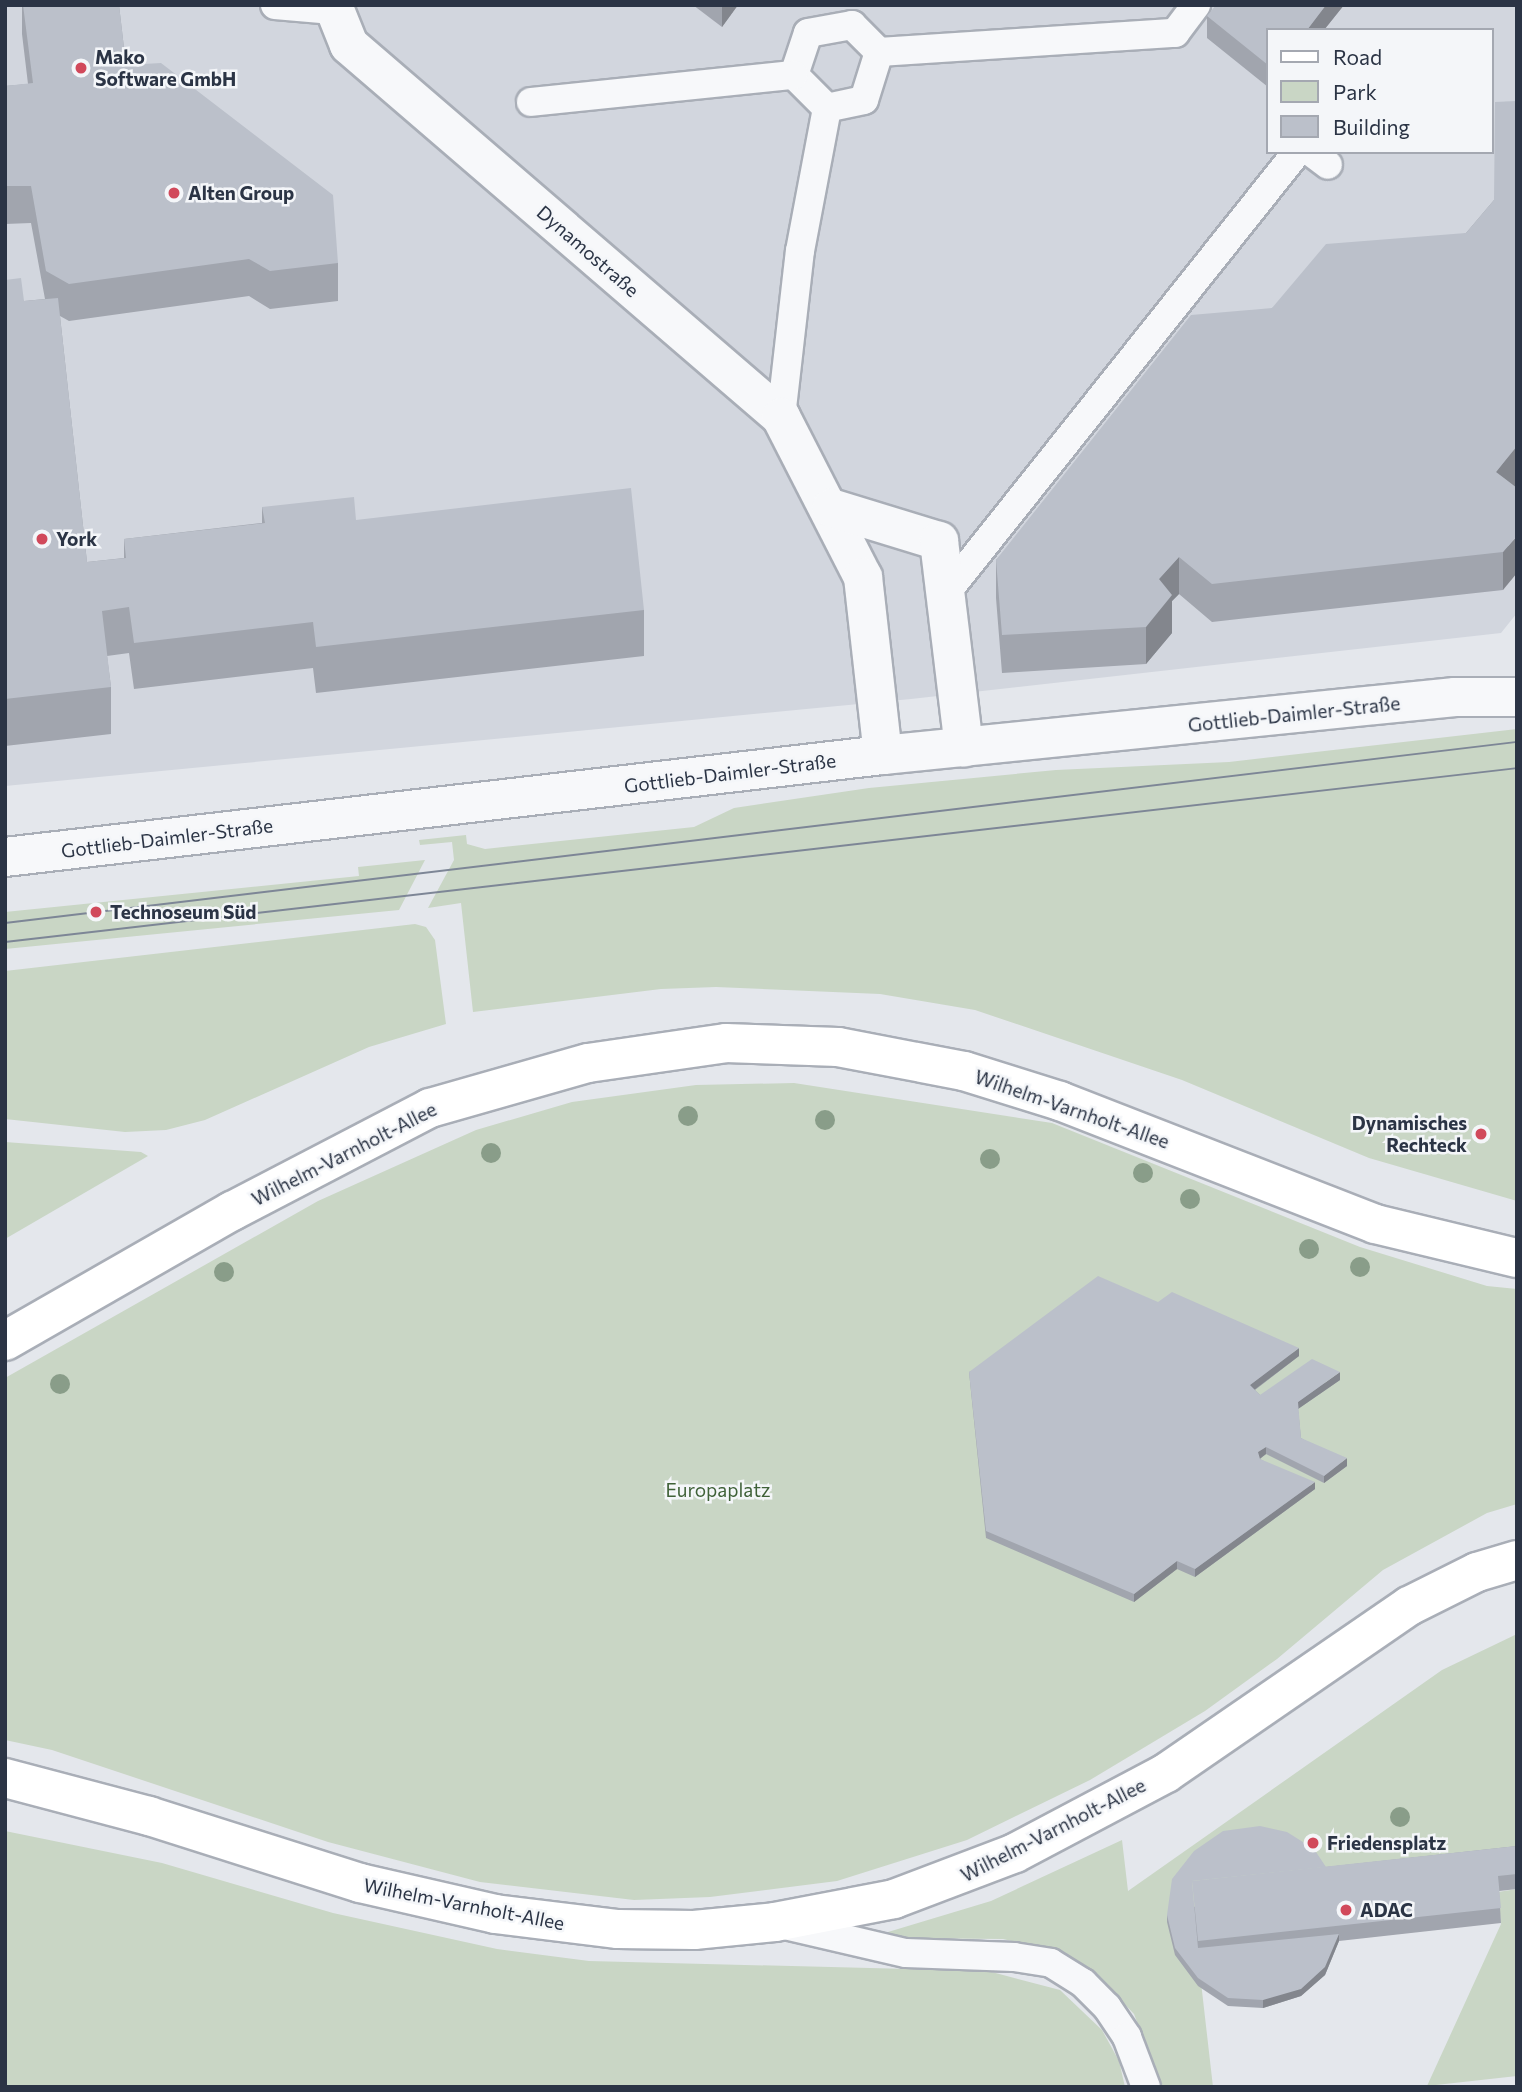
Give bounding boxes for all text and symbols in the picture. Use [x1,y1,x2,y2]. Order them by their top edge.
legend [1266,28,1494,154]
text: Road [1333,44,1382,69]
place label: Mako Software GmbH [95,46,236,90]
marker: Mako Software GmbH [73,60,89,76]
text: Park [1333,79,1377,104]
text: Building [1333,114,1410,139]
place label: Alten Group [188,182,294,204]
marker: Alten Group [166,185,182,201]
street label: Dynamostraße [532,201,644,301]
place label: York [56,528,97,550]
marker: York [34,531,50,547]
street label: Gottlieb-Daimler-Straße [1187,692,1401,736]
street label: Gottlieb-Daimler-Straße [623,749,837,797]
street label: Gottlieb-Daimler-Straße [60,814,274,862]
place label: Technoseum Süd [110,901,256,923]
marker: Technoseum Süd [88,904,104,920]
street label: Wilhelm-Varnholt-Allee [972,1065,1172,1153]
street label: Wilhelm-Varnholt-Allee [248,1097,440,1211]
place label: Dynamisches Rechteck [1352,1112,1467,1156]
marker: Dynamisches Rechteck [1473,1126,1489,1142]
park label: Europaplatz [666,1479,770,1501]
street label: Wilhelm-Varnholt-Allee [957,1773,1149,1887]
place label: Friedensplatz [1327,1832,1446,1854]
marker: Friedensplatz [1305,1835,1321,1851]
street label: Wilhelm-Varnholt-Allee [362,1873,566,1935]
place label: ADAC [1360,1899,1413,1921]
marker: ADAC [1338,1902,1354,1918]

